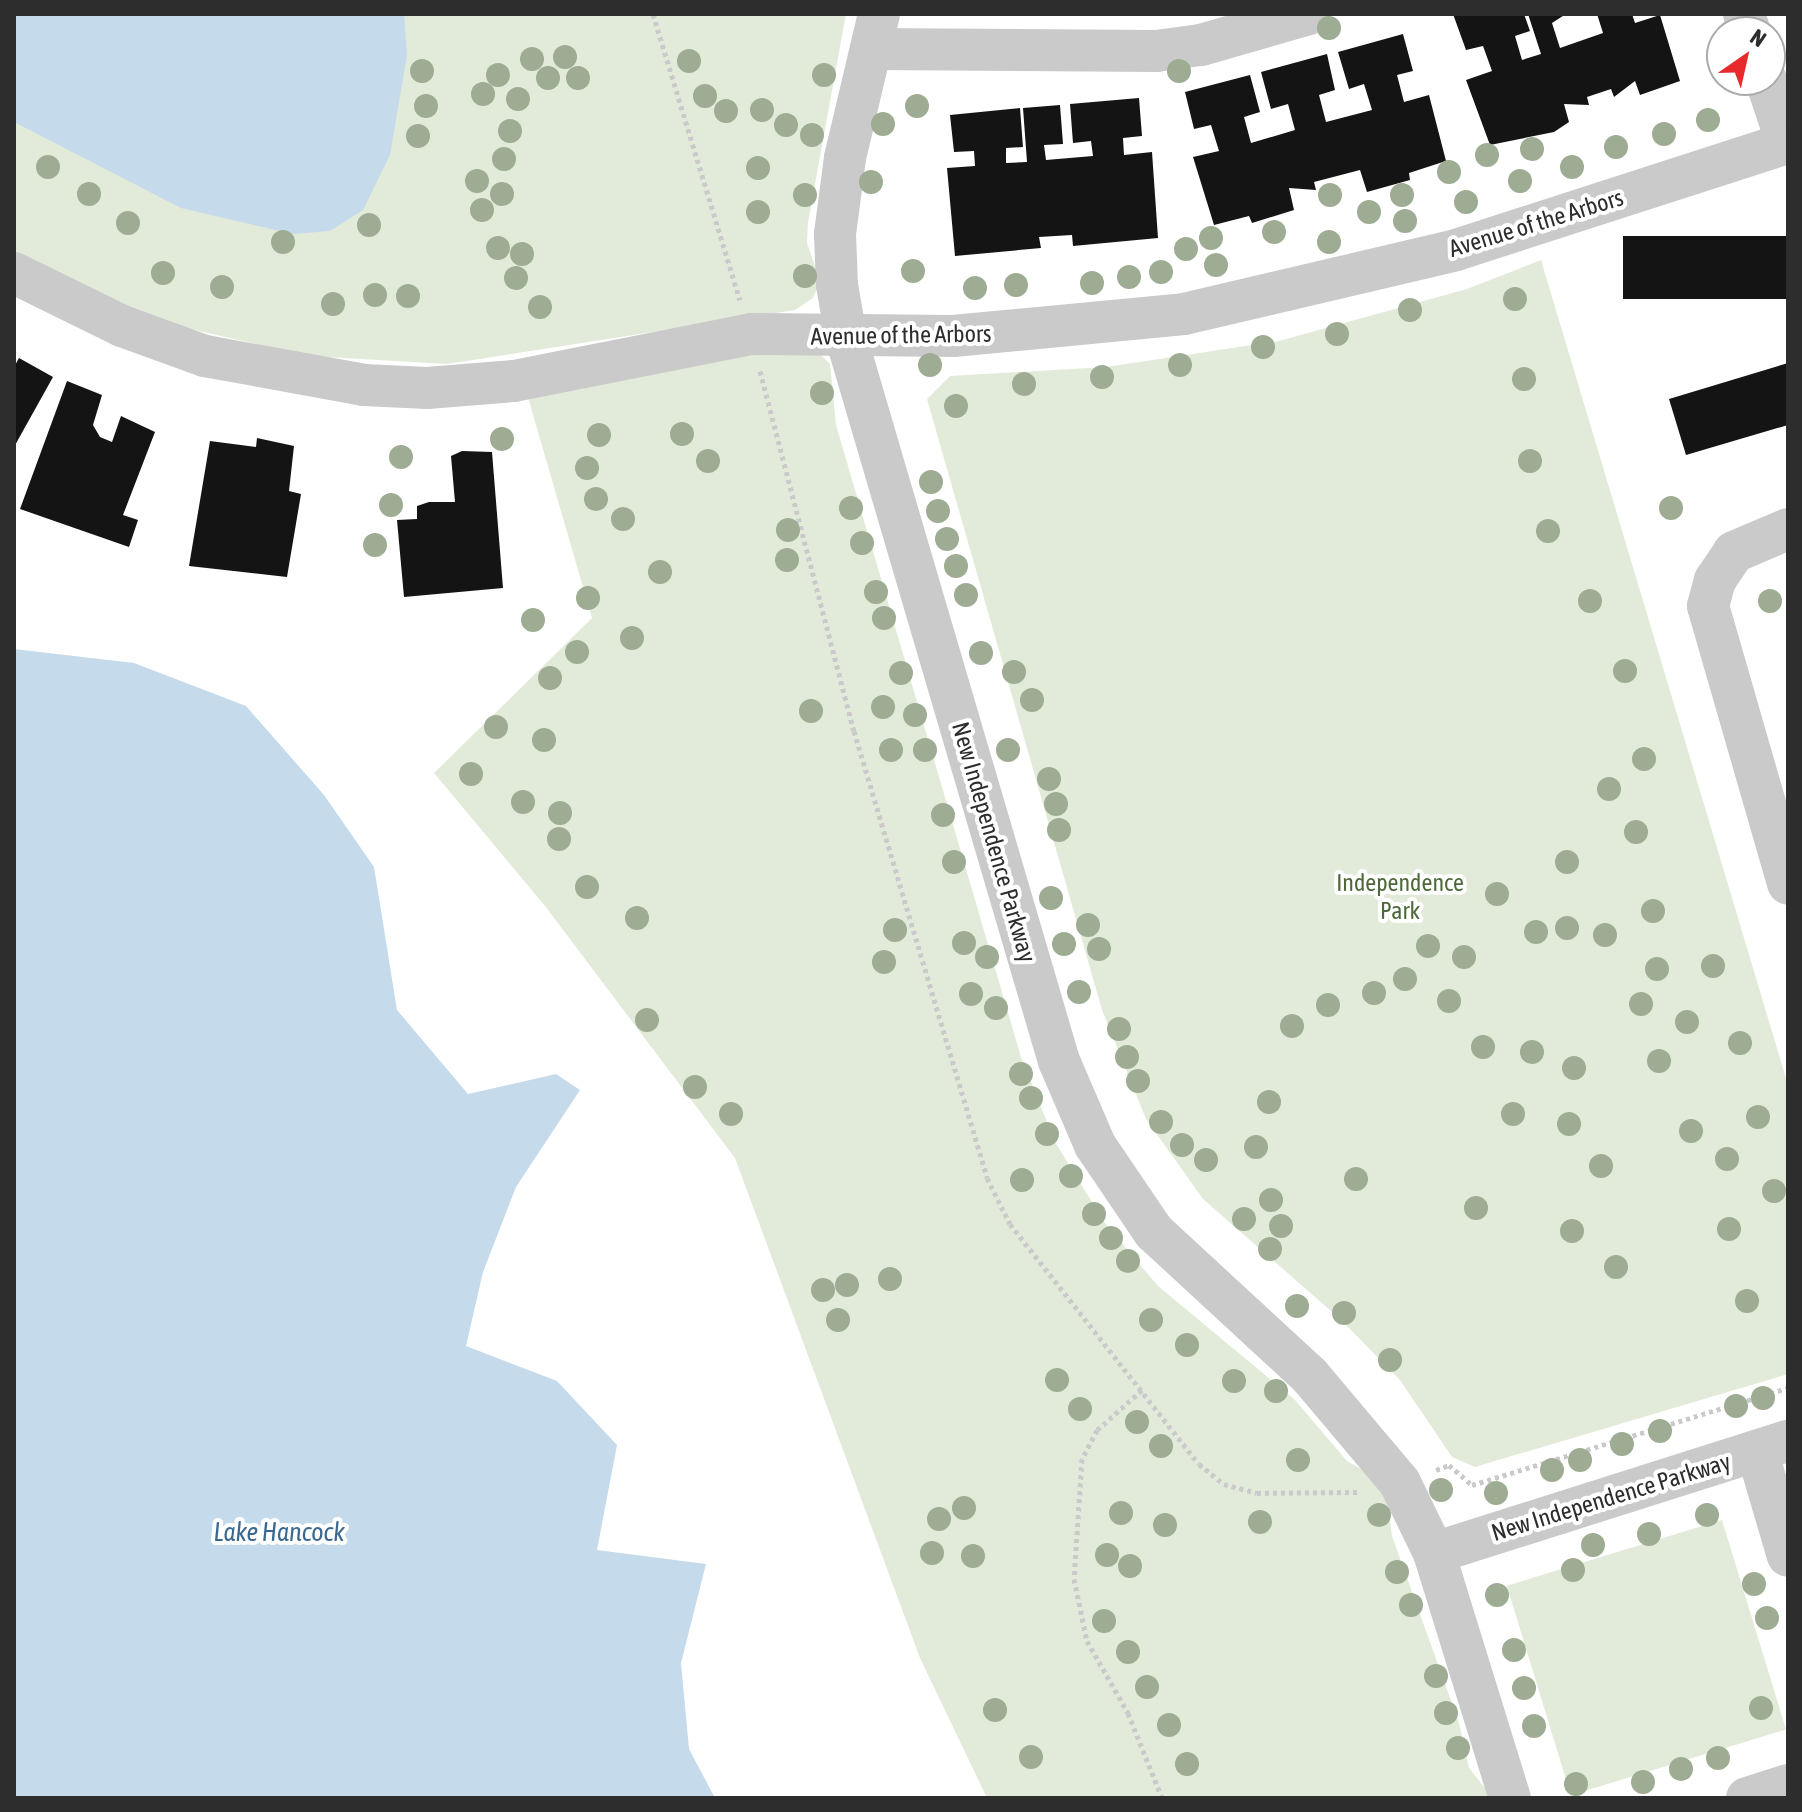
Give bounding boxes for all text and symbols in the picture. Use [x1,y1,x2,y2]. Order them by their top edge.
north arrow [1706,16,1786,96]
text: N [1746,23,1771,52]
street label: Avenue of the Arbors [1445,183,1627,263]
street label: Avenue of the Arbors [810,319,992,351]
street label: New Independence Parkway [946,719,1042,965]
park label: Independence Park [1336,869,1464,925]
street label: New Independence Parkway [1488,1447,1734,1547]
water label: Lake Hancock [213,1517,345,1549]

